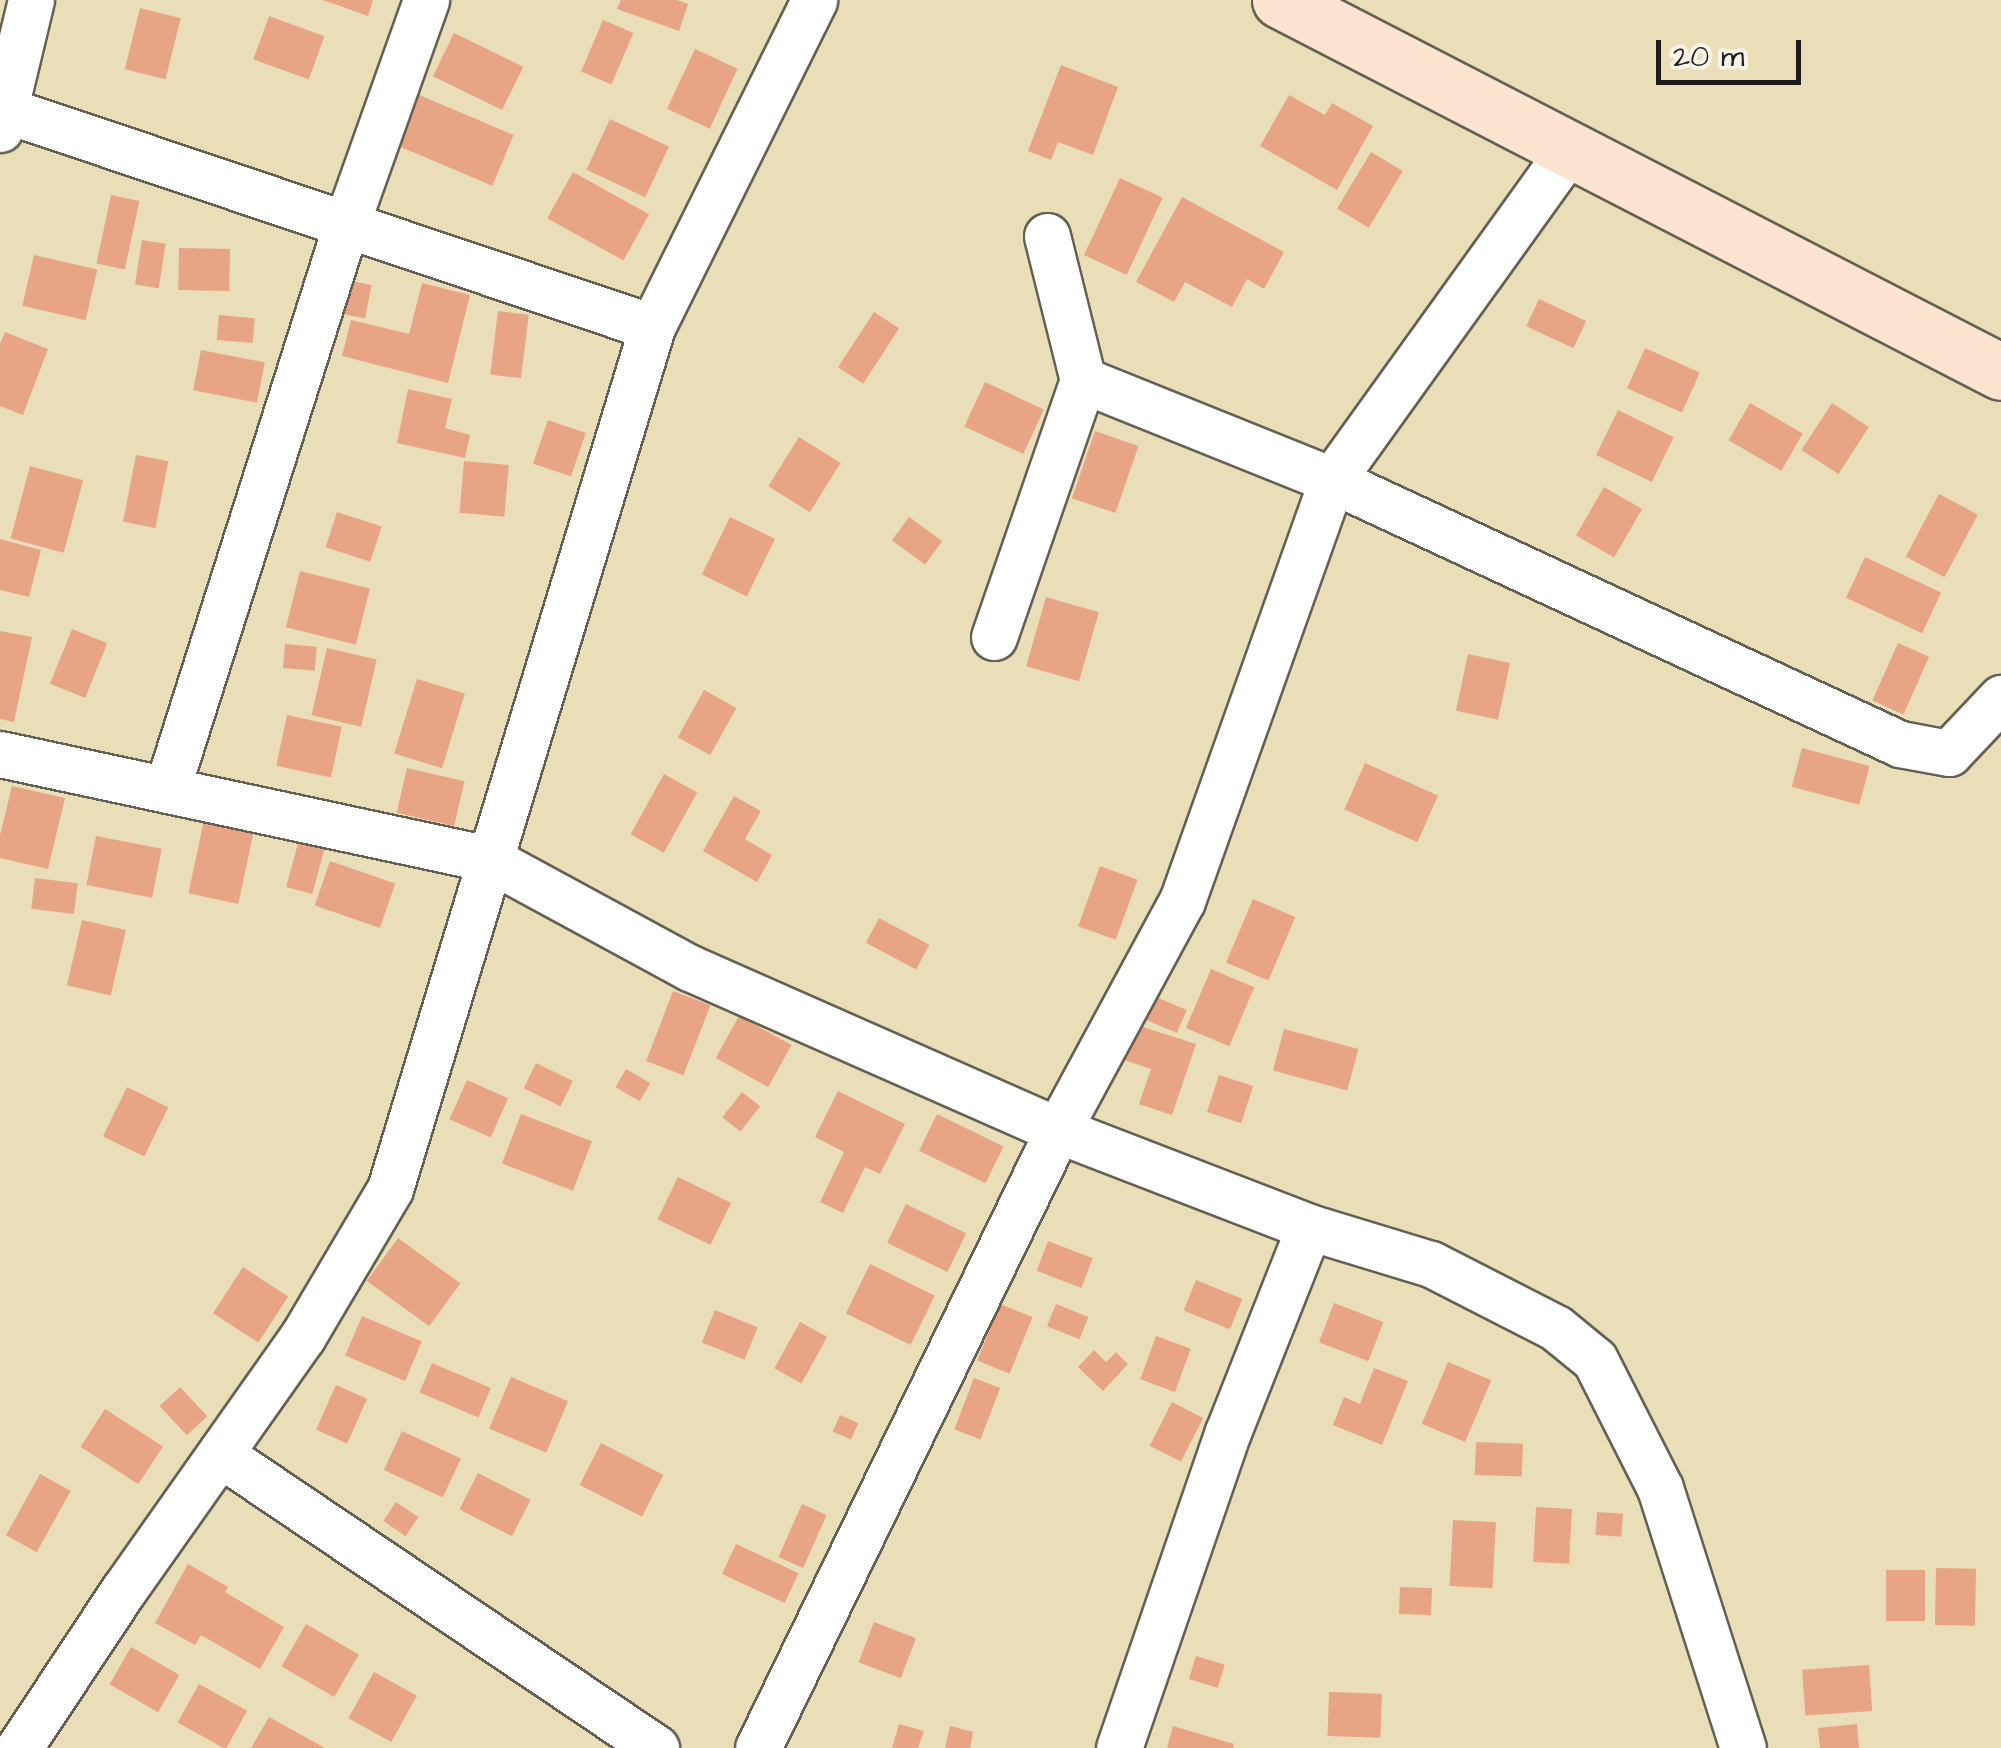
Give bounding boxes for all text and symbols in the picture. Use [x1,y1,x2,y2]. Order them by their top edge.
scale bar [1661,20,1806,82]
text: 20 m [1673,36,1744,78]

